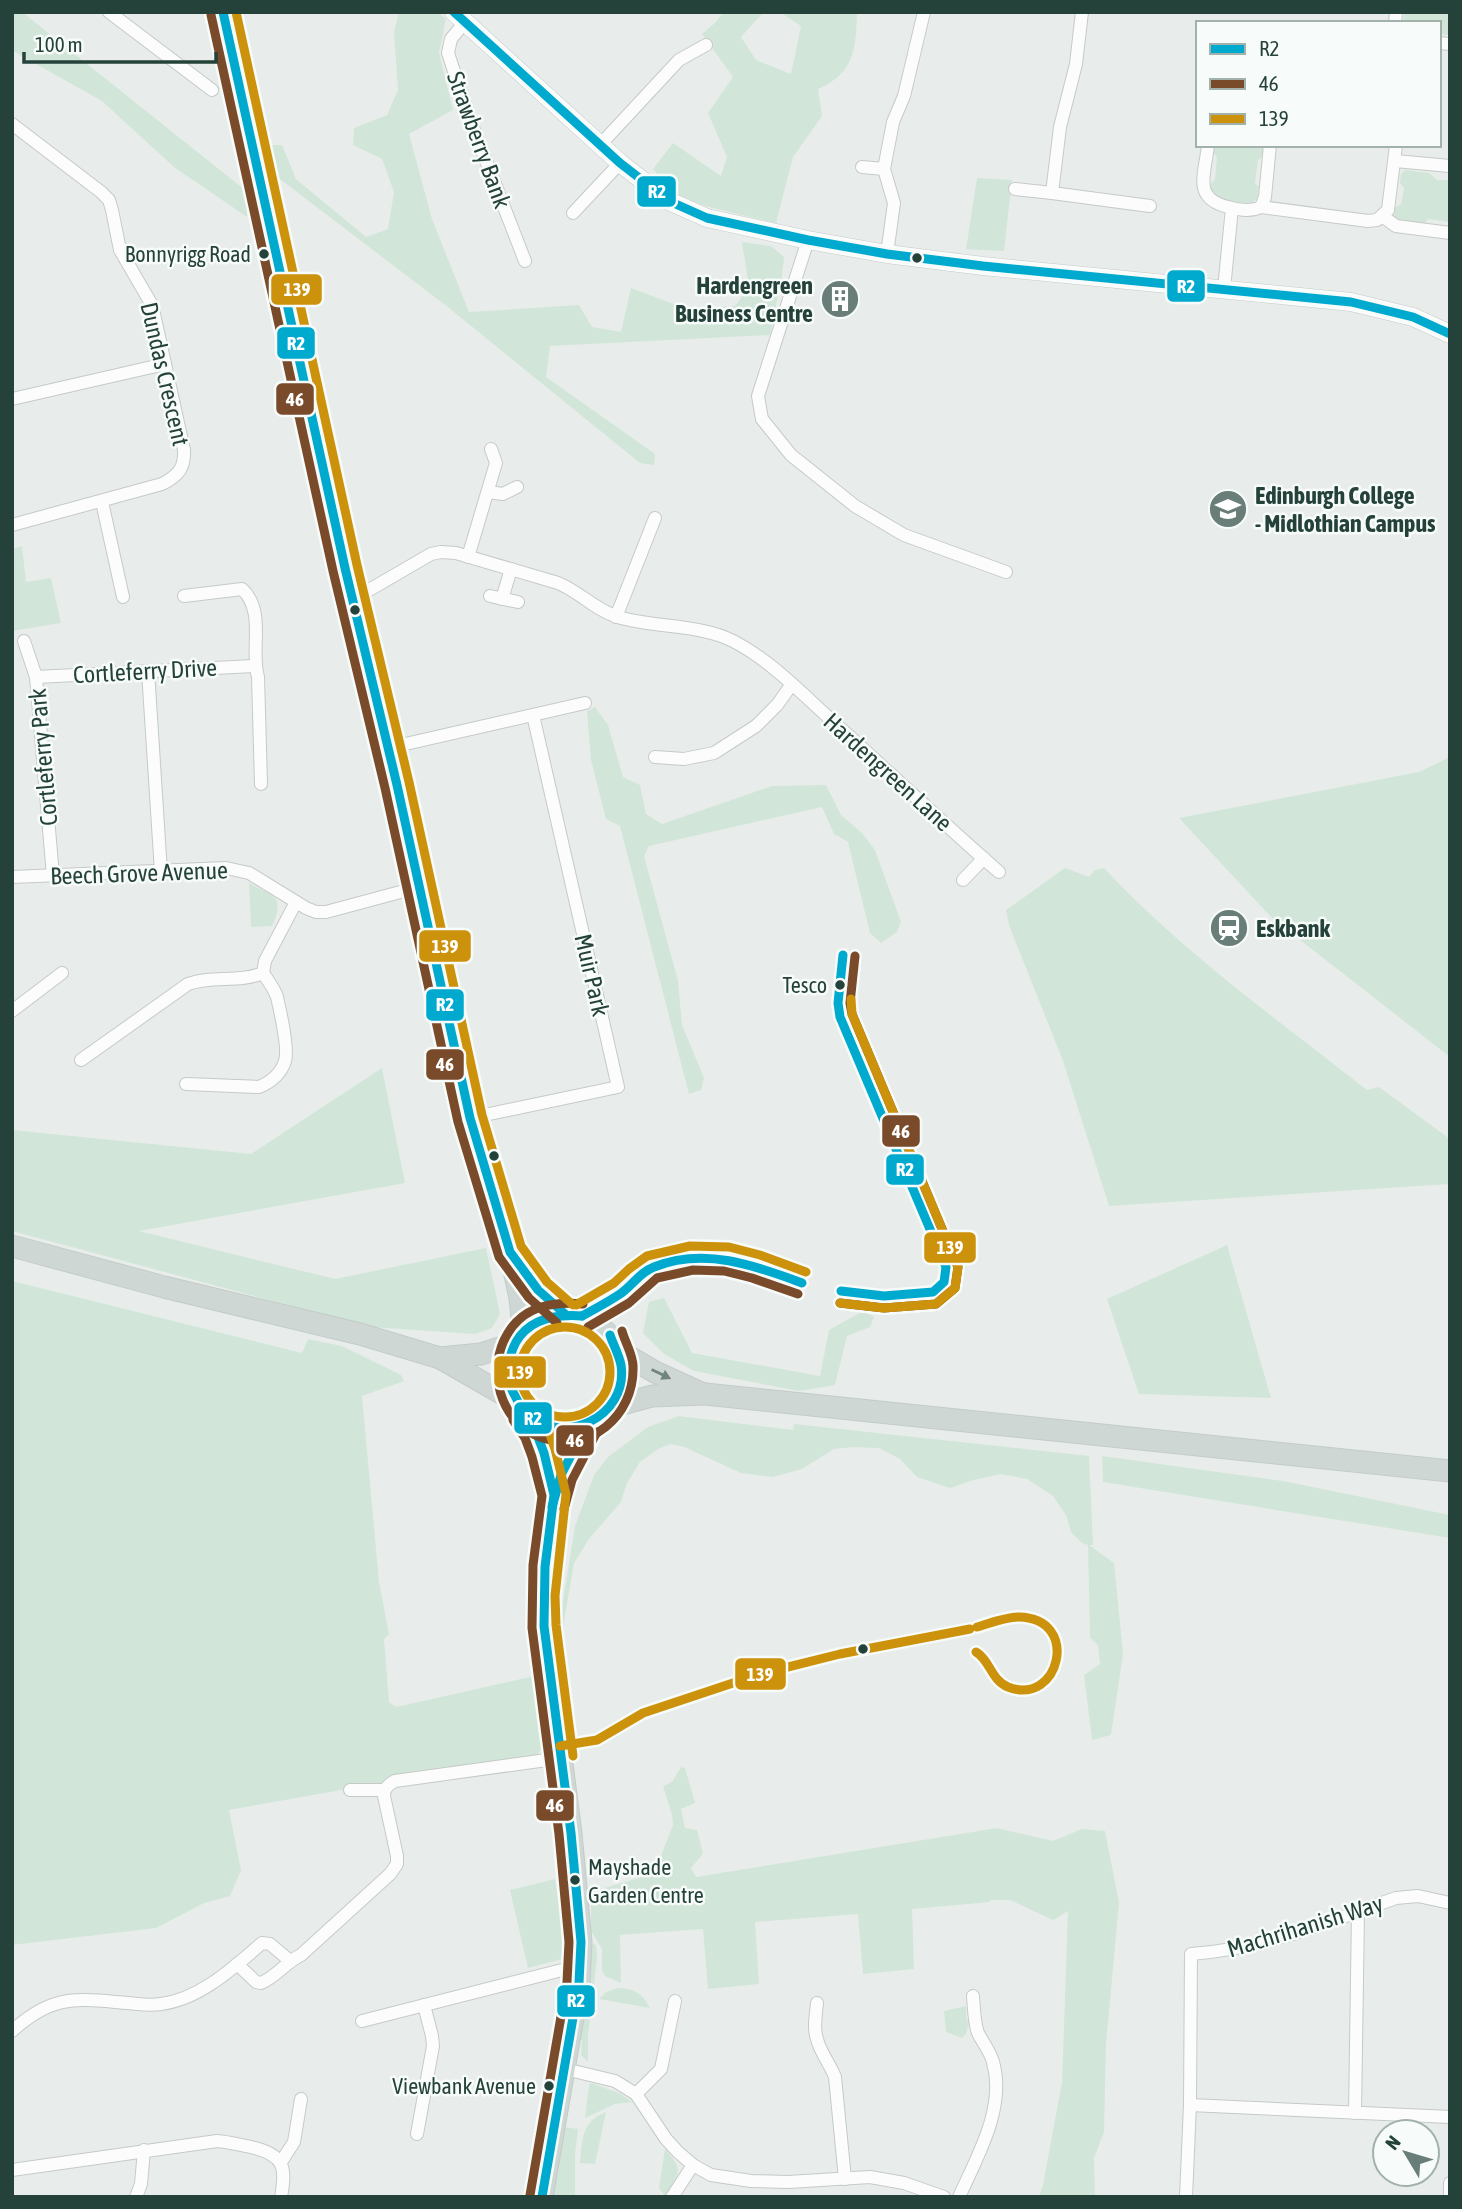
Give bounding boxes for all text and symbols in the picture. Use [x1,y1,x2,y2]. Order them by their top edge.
scale bar [24,21,217,65]
legend [1196,21,1441,147]
text: 100 m [35,32,83,56]
text: R2 [1259,36,1279,60]
street label: Strawberry Bank [442,68,516,212]
text: 46 [1259,71,1279,95]
text: 139 [1259,106,1289,130]
line badge: R2 [636,175,677,208]
text: R2 [648,180,666,202]
place label: Bonnyrigg Road [125,241,251,267]
marker: Bonnyrigg Road [257,247,271,261]
unlabelled marker [910,251,924,265]
line badge: R2 [1166,269,1206,303]
place label: Hardengreen Business Centre [675,272,813,327]
line badge: 139 [270,273,323,306]
text: R2 [1177,275,1195,297]
text: 139 [284,278,310,300]
building icon: Hardengreen Business Centre [819,278,861,320]
street label: Dundas Crescent [135,300,195,449]
line badge: R2 [276,326,316,360]
text: R2 [287,332,305,354]
line badge: 46 [275,382,315,416]
text: 46 [285,388,304,410]
place label: Edinburgh College - Midlothian Campus [1255,482,1436,537]
school or university icon: Edinburgh College - Midlothian Campus [1207,488,1249,530]
unlabelled marker [348,603,362,617]
street label: Cortleferry Drive [72,654,218,688]
street label: Cortleferry Park [24,687,62,827]
street label: Hardengreen Lane [818,707,958,837]
street label: Beech Grove Avenue [50,856,228,890]
station icon: Eskbank [1208,907,1250,949]
place label: Eskbank [1256,915,1330,942]
line badge: 139 [418,929,472,963]
street label: Muir Park [569,931,615,1019]
text: 139 [432,935,458,957]
place label: Tesco [782,972,827,998]
marker: Tesco [833,978,847,992]
line badge: R2 [425,988,465,1022]
text: R2 [436,993,454,1015]
line badge: 46 [425,1048,465,1081]
text: 46 [435,1053,454,1075]
line badge: 46 [881,1114,921,1148]
text: 46 [891,1120,910,1142]
unlabelled marker [487,1149,501,1163]
line badge: R2 [885,1153,925,1186]
text: R2 [896,1158,914,1180]
line badge: 139 [923,1231,977,1264]
text: 139 [937,1236,963,1258]
line badge: 139 [493,1355,547,1389]
text: 139 [507,1361,533,1383]
one-way arrow [650,1369,671,1380]
line badge: R2 [513,1401,553,1435]
text: R2 [524,1407,542,1429]
line badge: 46 [555,1424,595,1457]
text: 46 [565,1429,584,1451]
unlabelled marker [856,1642,870,1656]
line badge: 139 [734,1657,787,1691]
text: 139 [747,1663,773,1685]
line badge: 46 [535,1789,575,1822]
text: 46 [545,1794,564,1816]
place label: Mayshade Garden Centre [588,1854,704,1908]
marker: Mayshade Garden Centre [568,1873,582,1887]
street label: Machrihanish Way [1224,1889,1386,1963]
line badge: R2 [556,1984,596,2018]
text: R2 [567,1989,585,2011]
place label: Viewbank Avenue [392,2073,536,2099]
marker: Viewbank Avenue [542,2079,556,2093]
north arrow [1371,2118,1441,2188]
text: N [1380,2131,1405,2154]

